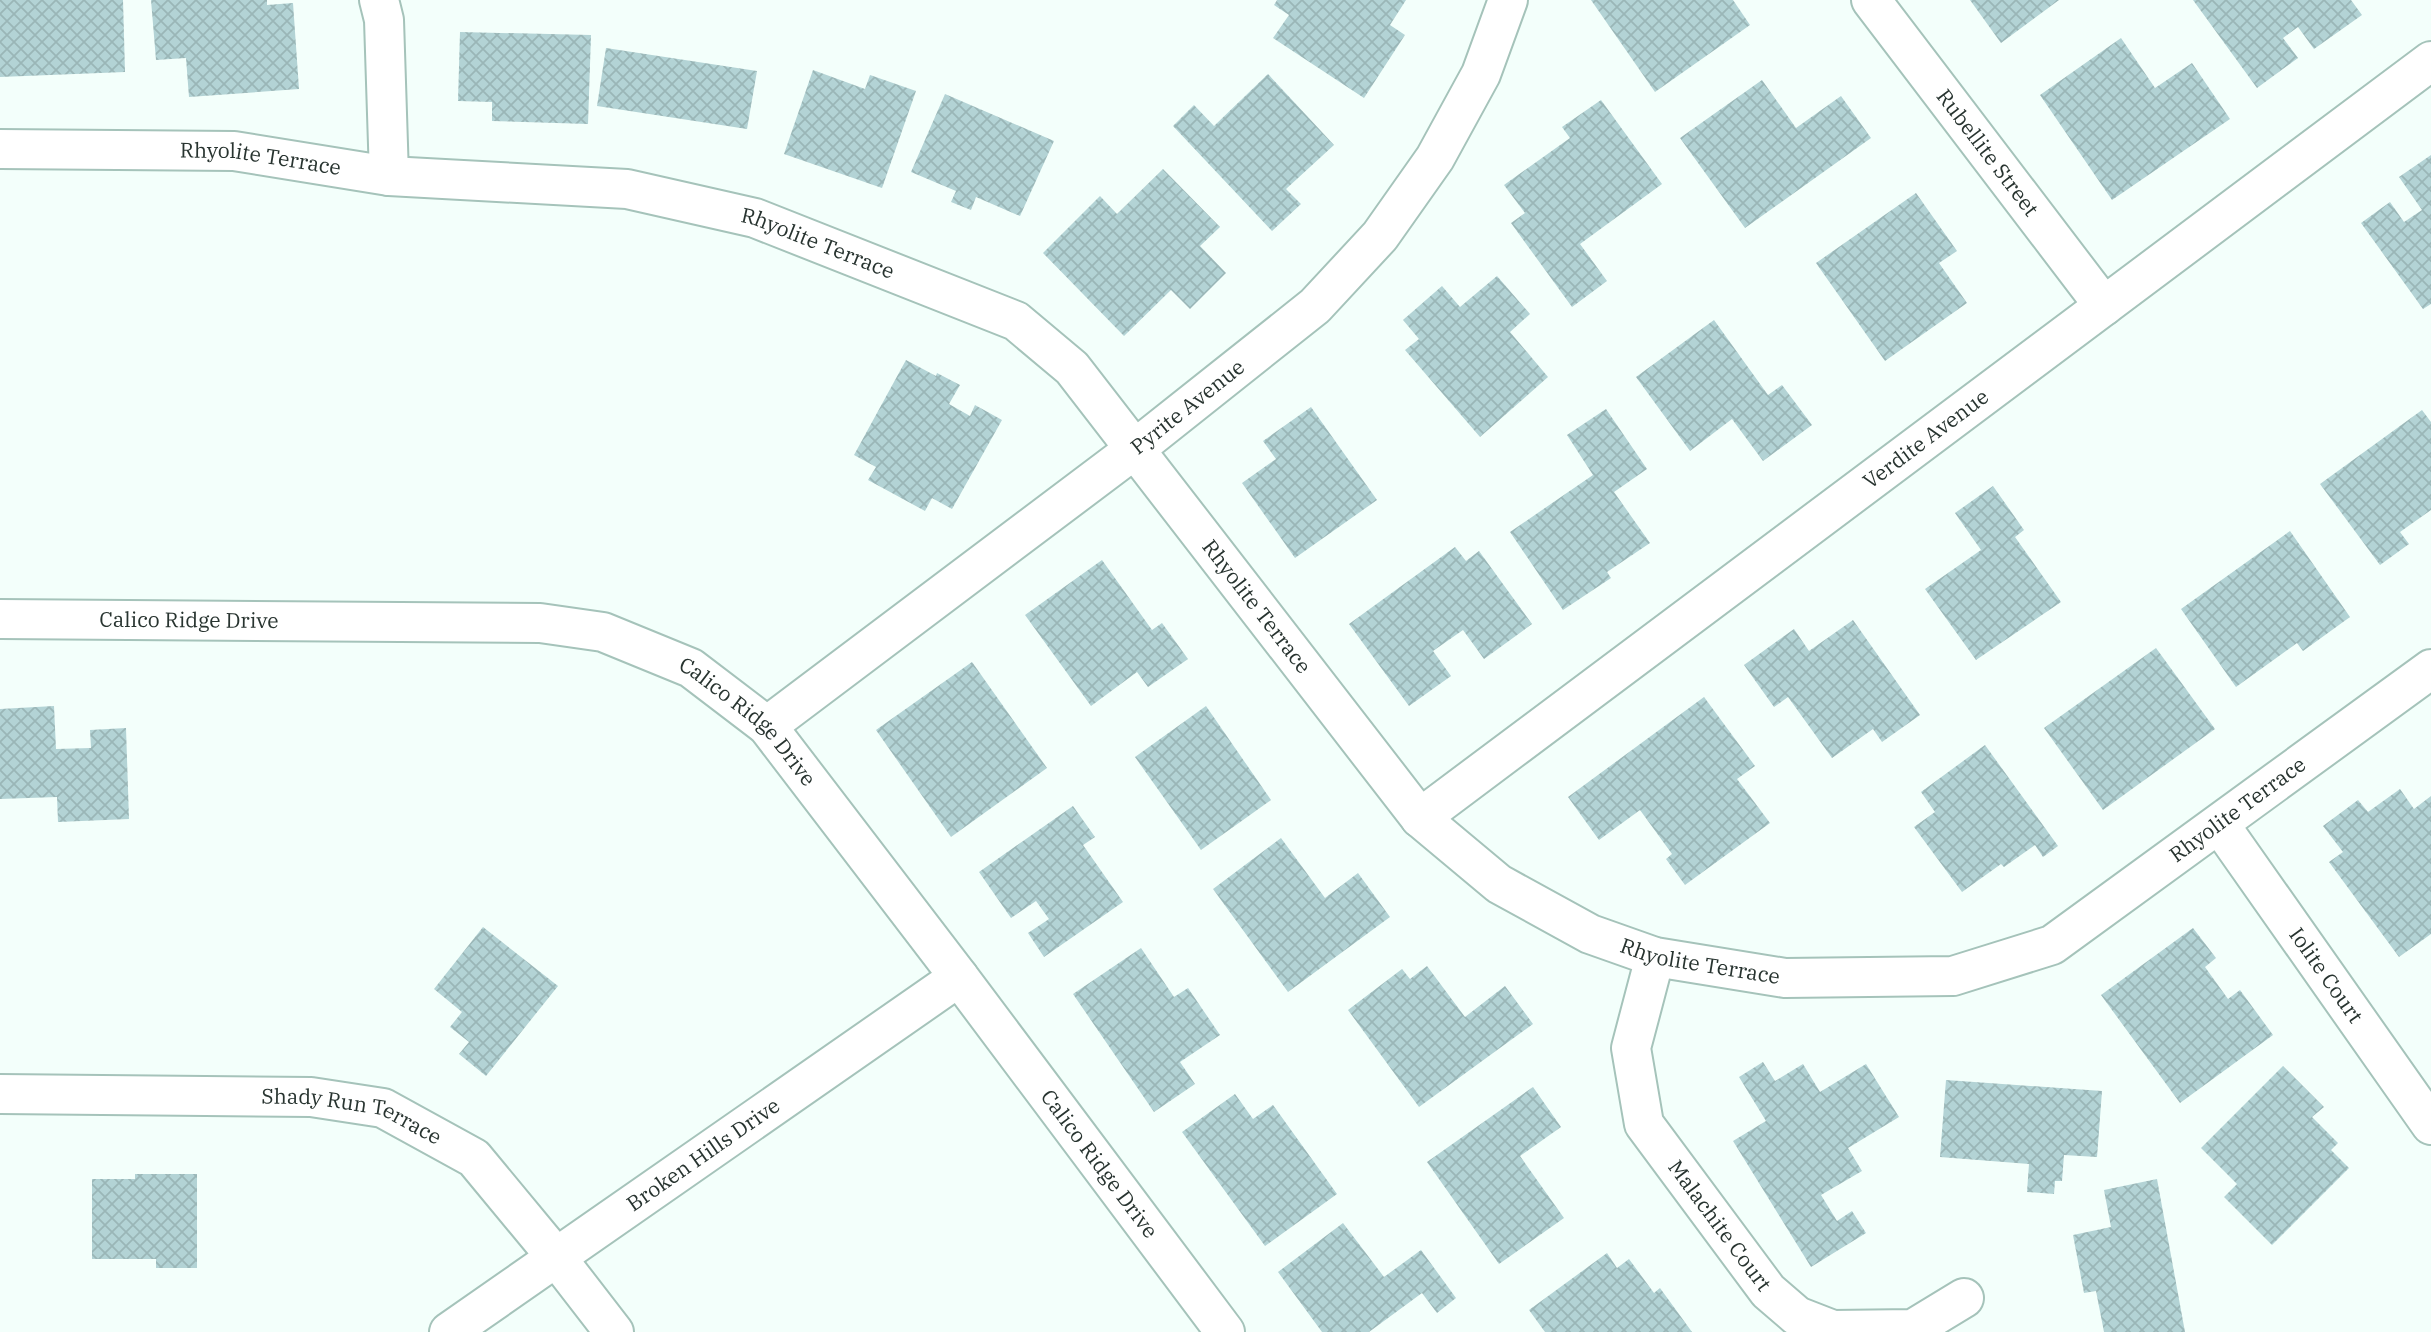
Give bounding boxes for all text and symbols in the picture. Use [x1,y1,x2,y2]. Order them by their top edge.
street label: Rubellite Street [1931,83,2046,221]
street label: Rhyolite Terrace [180,136,343,181]
street label: Rhyolite Terrace [739,200,899,285]
street label: Pyrite Avenue [1124,352,1250,460]
street label: Verdite Avenue [1857,382,1994,495]
street label: Rhyolite Terrace [1197,533,1318,679]
street label: Calico Ridge Drive [99,605,279,634]
street label: Calico Ridge Drive [676,650,823,791]
street label: Rhyolite Terrace [2163,750,2311,868]
street label: Iolite Court [2283,922,2370,1028]
street label: Rhyolite Terrace [1617,931,1782,990]
street label: Shady Run Terrace [261,1082,447,1151]
street label: Calico Ridge Drive [1035,1083,1165,1243]
street label: Broken Hills Drive [621,1091,785,1217]
street label: Malachite Court [1662,1154,1778,1297]

